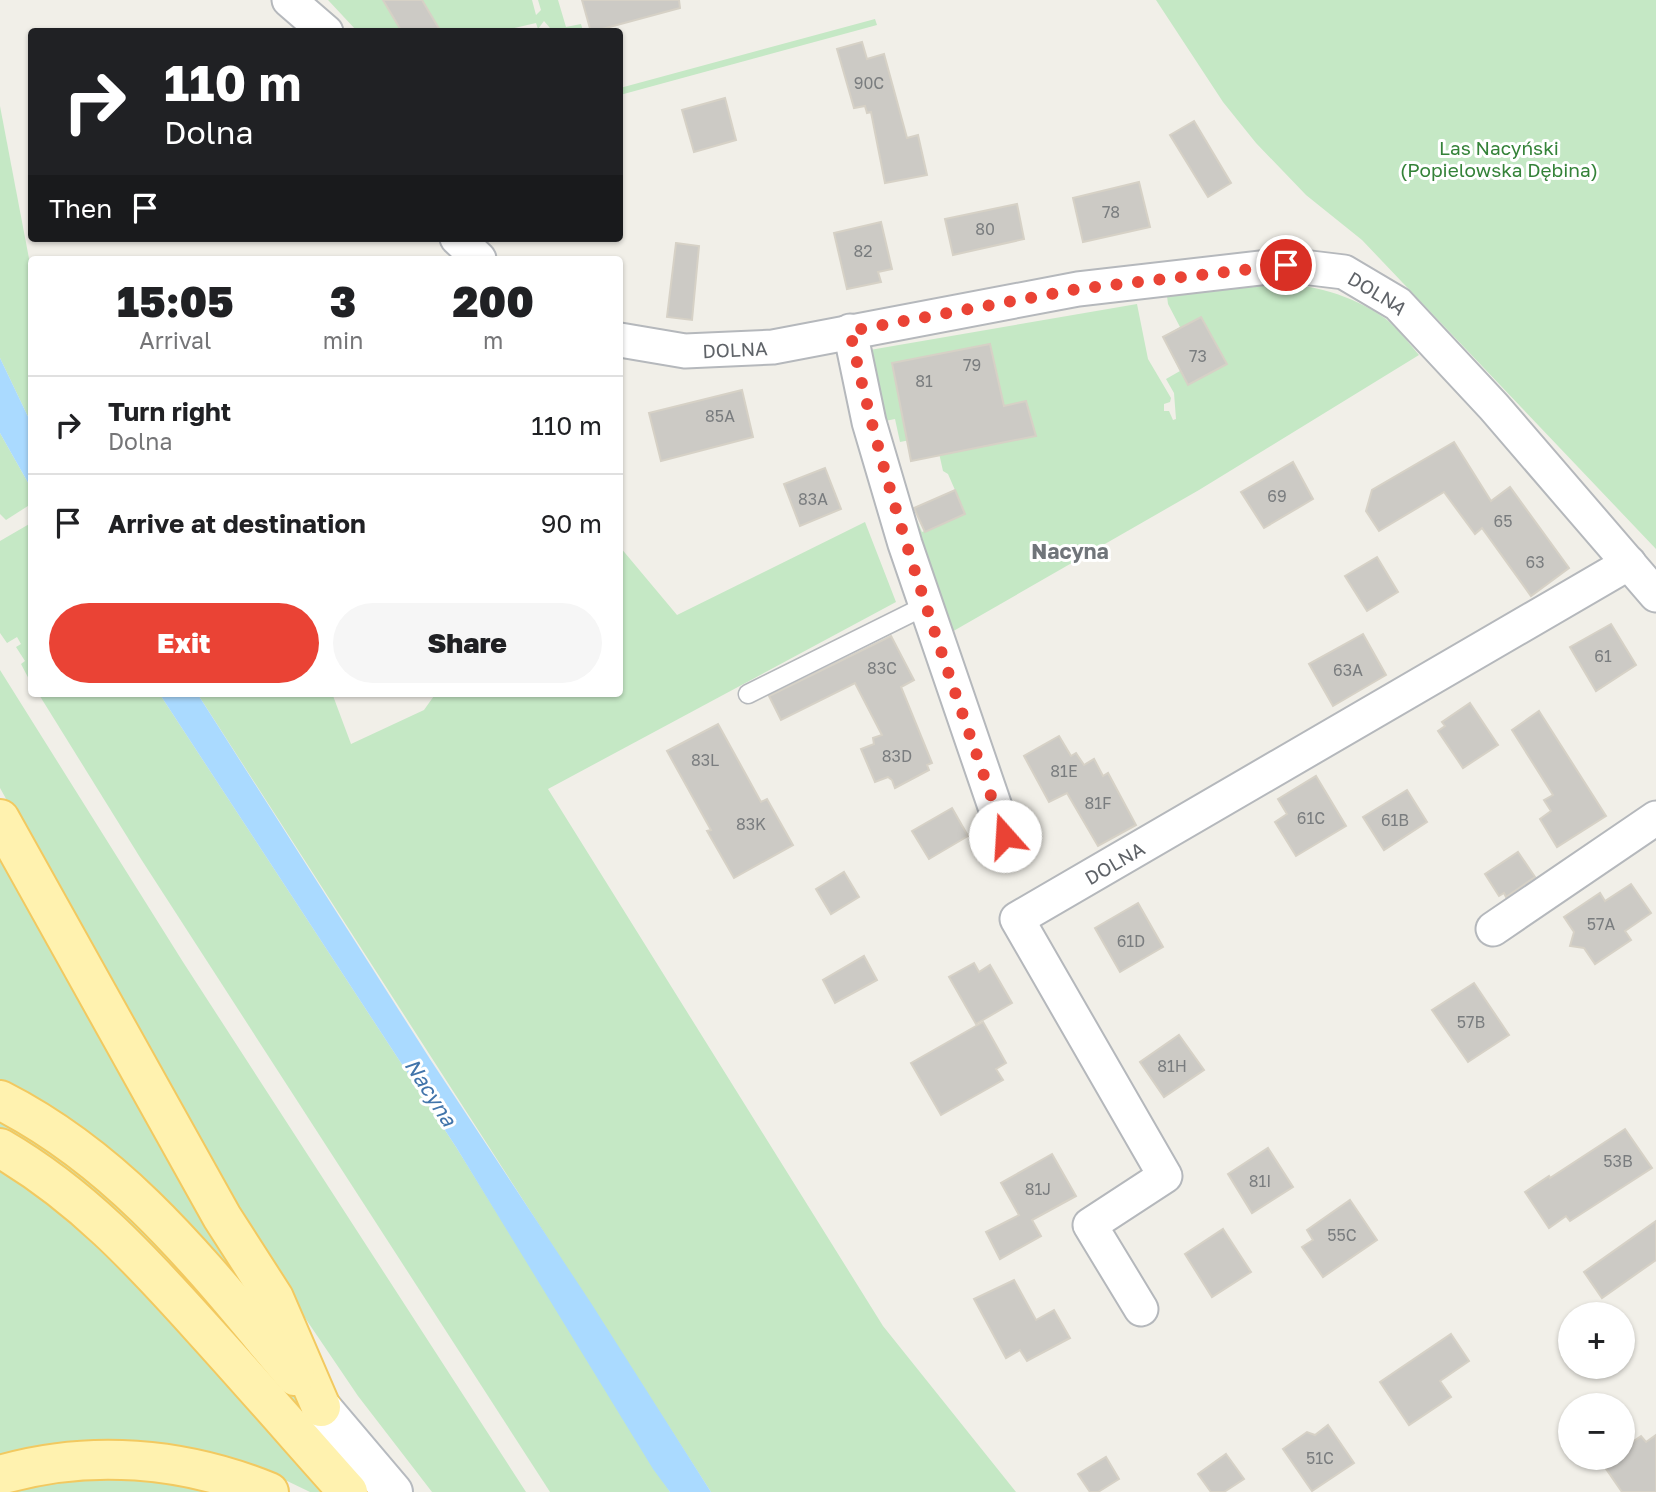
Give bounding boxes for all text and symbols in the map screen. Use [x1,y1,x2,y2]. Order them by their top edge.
text: 110 m [164,53,301,112]
icon: right [49,56,140,147]
house number: 90C [854,73,884,93]
text: Dolna [164,113,254,151]
park label: Las Nacyński (Popielowska Dębina) [1400,136,1598,181]
icon: arrive [126,189,164,227]
text: Then [49,193,112,224]
house number: 78 [1102,202,1120,222]
house number: 80 [975,219,995,239]
pin [1256,235,1316,295]
house number: 82 [853,241,873,261]
icon: arrive [1267,246,1305,284]
street label: DOLNA [1344,266,1413,319]
text: 15:05 [117,276,234,326]
text: 3 [330,276,356,326]
text: 200 [452,276,534,326]
text: Arrival [139,326,211,354]
text: min [323,326,363,354]
text: m [483,326,503,354]
street label: DOLNA [702,336,768,362]
house number: 73 [1189,346,1207,366]
house number: 79 [963,355,981,375]
house number: 81 [915,371,933,391]
text: Turn right [108,396,231,427]
icon: right [49,406,87,444]
house number: 85A [705,406,735,426]
text: 110 m [531,410,602,441]
text: Dolna [108,427,172,455]
house number: 69 [1267,486,1287,506]
house number: 83A [798,489,828,509]
icon: arrive [49,504,87,542]
text: Arrive at destination [108,508,366,539]
text: 90 m [541,508,602,539]
house number: 65 [1494,511,1512,531]
district label: Nacyna [1031,538,1109,564]
house number: 63 [1525,552,1545,572]
button: Exit [49,603,319,683]
button: Share [333,603,602,683]
house number: 61 [1594,646,1612,666]
house number: 83C [867,658,897,678]
house number: 63A [1333,660,1363,680]
house number: 83D [882,746,912,766]
house number: 83L [691,750,719,770]
house number: 81E [1050,761,1078,781]
house number: 81F [1084,793,1112,813]
position arrow [968,799,1042,873]
house number: 61C [1297,808,1325,828]
house number: 61B [1381,810,1409,830]
house number: 83K [736,814,766,834]
street label: DOLNA [1080,836,1149,889]
house number: 57A [1587,914,1616,934]
house number: 61D [1117,931,1145,951]
house number: 57B [1457,1012,1485,1032]
water label: Nacyna [400,1053,463,1132]
house number: 81H [1157,1056,1187,1076]
house number: 53B [1603,1151,1633,1171]
house number: 81I [1249,1171,1271,1191]
house number: 81J [1025,1179,1051,1199]
house number: 55C [1327,1225,1357,1245]
map controls [1558,1302,1635,1470]
button: + [1558,1302,1635,1379]
button: − [1558,1393,1635,1470]
house number: 51C [1306,1448,1334,1468]

